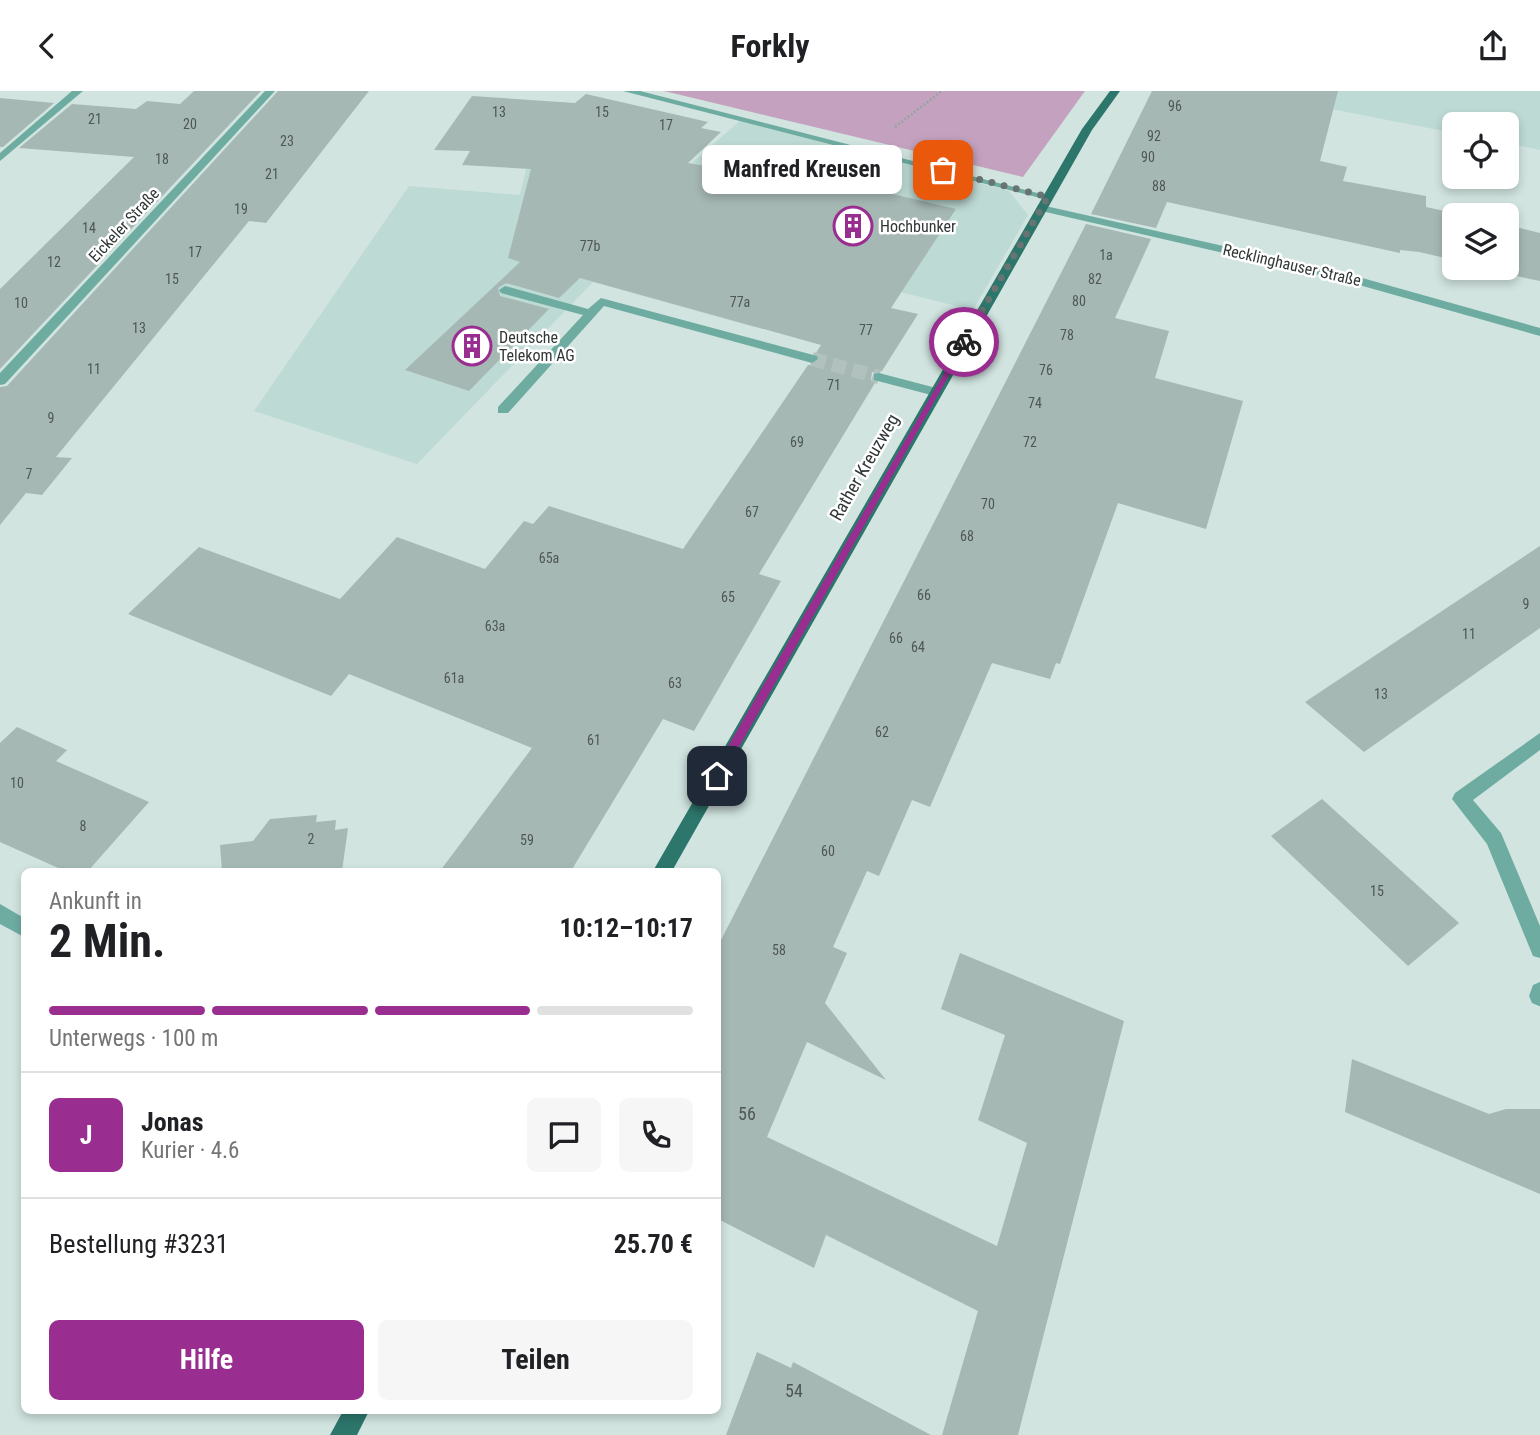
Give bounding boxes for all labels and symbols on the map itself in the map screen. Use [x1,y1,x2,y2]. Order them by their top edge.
house number: 96 [1168,98,1182,114]
house number: 13 [492,104,506,120]
house number: 15 [595,104,609,120]
house number: 21 [88,111,102,127]
house number: 20 [183,116,197,132]
house number: 17 [659,117,673,133]
house number: 92 [1147,128,1161,144]
house number: 23 [280,133,294,149]
pin [913,140,973,200]
callout: Manfred Kreusen [702,146,901,195]
house number: 90 [1141,149,1155,165]
house number: 18 [155,151,169,167]
house number: 21 [265,166,279,182]
house number: 88 [1152,178,1166,194]
street label: Eickeler Straße [85,184,163,266]
house number: 19 [234,201,248,217]
building icon: Hochbunker [832,205,874,247]
place label: Hochbunker [880,217,956,236]
house number: 14 [82,220,96,236]
house number: 77b [580,238,600,254]
street label: Recklinghauser Straße [1221,240,1363,290]
house number: 17 [188,244,202,260]
house number: 1a [1099,247,1113,263]
house number: 12 [47,254,61,270]
house number: 15 [165,271,179,287]
house number: 82 [1088,271,1102,287]
house number: 80 [1072,293,1086,309]
house number: 77a [730,294,750,310]
house number: 10 [14,295,28,311]
courier [929,307,999,377]
house number: 13 [132,320,146,336]
house number: 77 [859,322,873,338]
building icon: Deutsche Telekom AG [451,325,493,367]
house number: 78 [1060,327,1074,343]
place label: Deutsche Telekom AG [499,328,575,365]
house number: 11 [87,361,101,377]
house number: 76 [1039,362,1053,378]
house number: 71 [827,377,841,393]
house number: 74 [1028,395,1042,411]
house number: 9 [48,410,54,426]
street label: Rather Kreuzweg [825,410,903,524]
house number: 69 [790,434,804,450]
house number: 72 [1023,434,1037,450]
house number: 7 [26,466,33,482]
house number: 70 [981,496,995,512]
house number: 67 [745,504,759,520]
house number: 68 [960,528,974,544]
house number: 65a [539,550,559,566]
house number: 66 [917,587,931,603]
house number: 65 [721,589,735,605]
house number: 9 [1523,596,1529,612]
house number: 63a [485,618,505,634]
house number: 11 [1462,626,1476,642]
house number: 66 [889,630,903,646]
house number: 64 [911,639,925,655]
house number: 61a [444,670,464,686]
house number: 63 [668,675,682,691]
house number: 13 [1374,686,1388,702]
house number: 62 [875,724,889,740]
house number: 61 [587,732,601,748]
pin [687,746,747,806]
house number: 10 [10,775,24,791]
house number: 8 [80,818,87,834]
house number: 2 [308,831,315,847]
house number: 59 [520,832,534,848]
house number: 60 [821,843,835,859]
house number: 15 [1370,883,1384,899]
house number: 58 [772,942,786,958]
house number: 56 [738,1103,756,1124]
house number: 54 [785,1380,803,1401]

